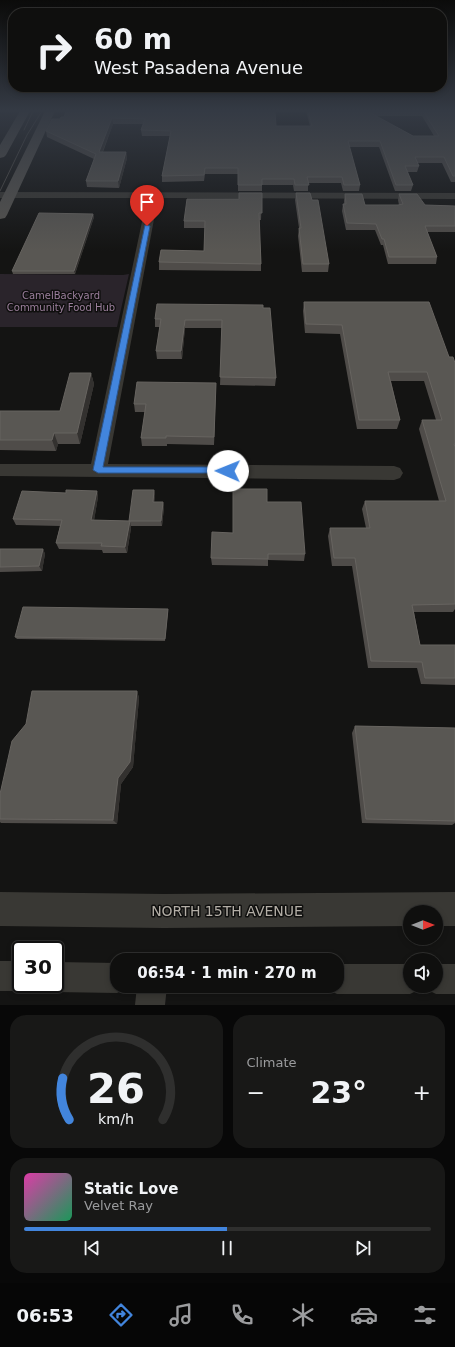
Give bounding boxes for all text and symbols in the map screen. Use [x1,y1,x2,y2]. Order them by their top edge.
text: 60 m [94,23,172,56]
icon: right [28,24,80,76]
text: West Pasadena Avenue [94,57,303,78]
pin [130,185,164,226]
icon: arrive [136,191,158,213]
park label: CamelBackyard Community Food Hub [7,290,115,313]
position arrow [207,450,249,492]
street label: NORTH 15TH AVENUE [151,903,303,919]
north arrow [403,905,443,945]
map controls [403,905,443,993]
speed limit sign: 30 [12,941,64,993]
button: sound [403,953,443,993]
text: 06:54 · 1 min · 270 m [137,964,317,982]
text: Climate [247,1055,297,1070]
text: 26 [87,1063,145,1112]
text: 23° [310,1075,367,1110]
text: − [247,1080,265,1105]
text: + [413,1080,431,1105]
text: km/h [98,1110,134,1126]
text: Static Love [84,1180,178,1198]
text: Velvet Ray [84,1198,153,1213]
icon: previous [81,1237,103,1259]
icon: pause [216,1237,238,1259]
icon: next [352,1237,374,1259]
icon: directions [107,1301,135,1329]
icon: music [167,1301,195,1329]
icon: phone [228,1301,256,1329]
icon: climate [289,1301,317,1329]
icon: car [350,1301,378,1329]
icon: filters [411,1301,439,1329]
text: 06:53 [16,1305,74,1326]

